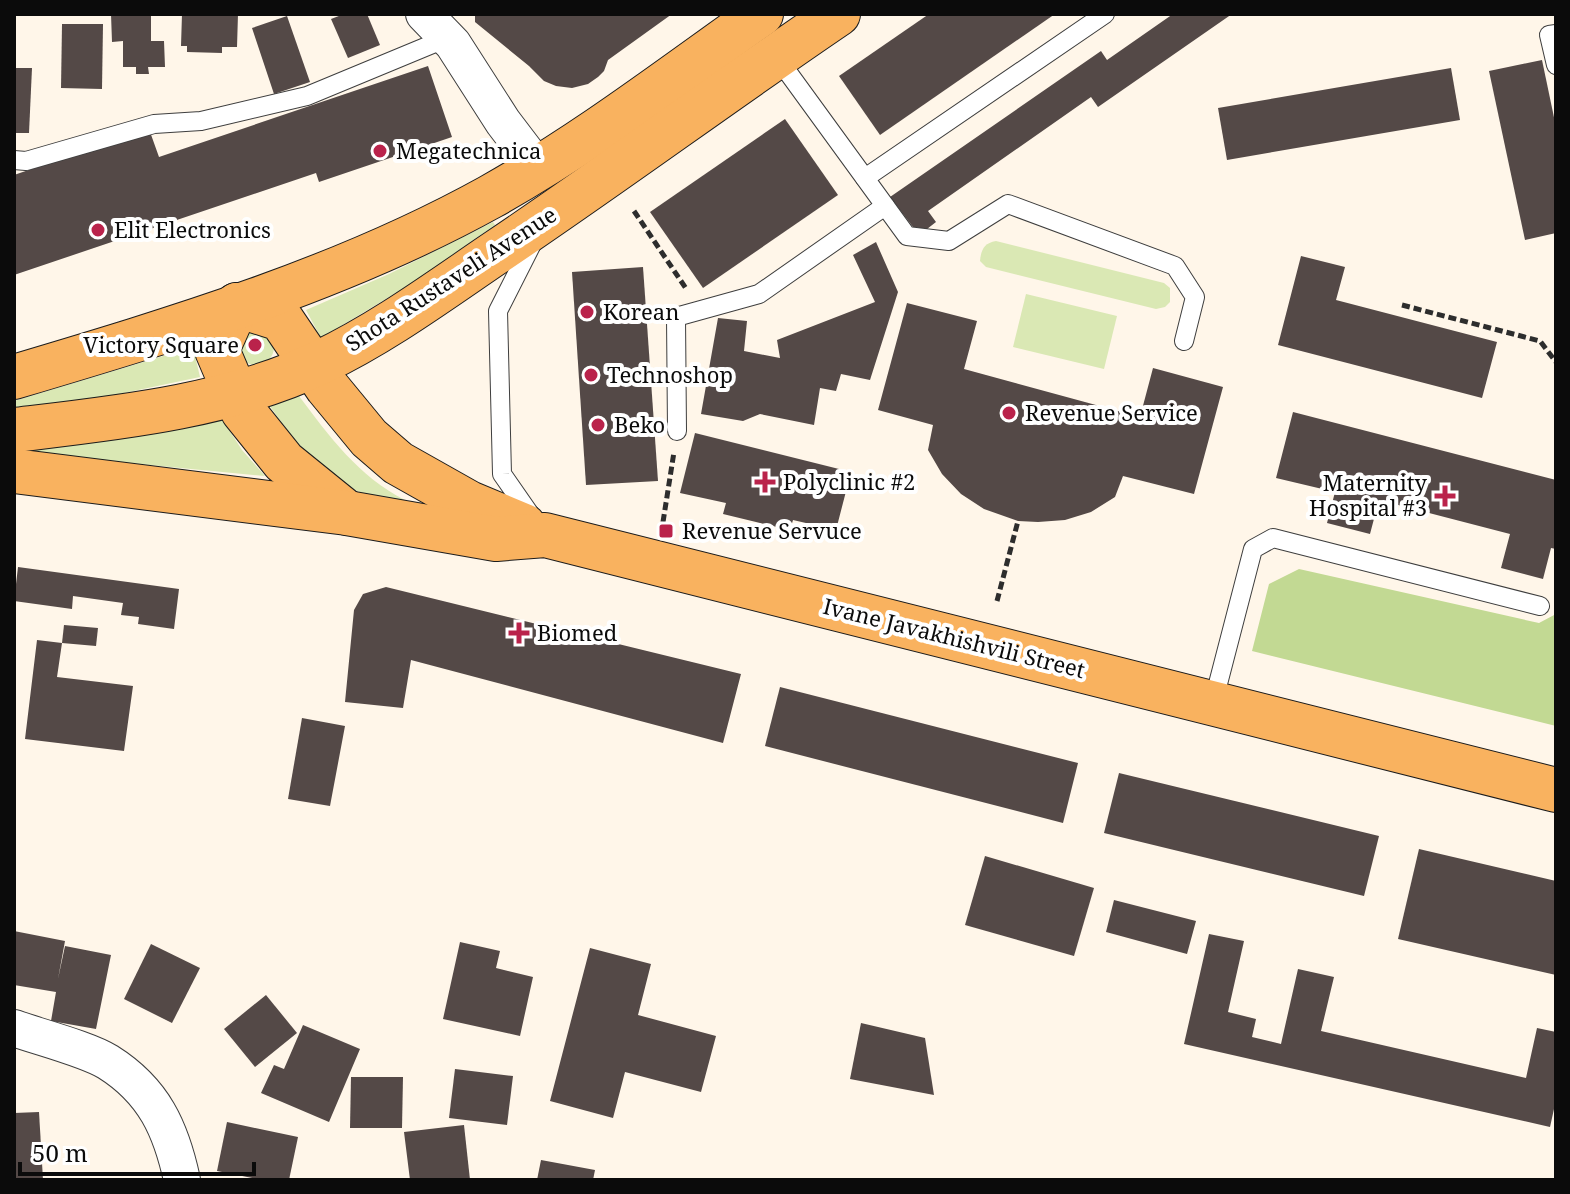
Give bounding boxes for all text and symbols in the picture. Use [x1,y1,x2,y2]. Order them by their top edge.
place label: Megatechnica [396,135,541,165]
marker: Megatechnica [371,142,389,160]
street label: Shota Rustaveli Avenue [339,199,562,358]
place label: Elit Electronics [114,214,271,244]
marker: Elit Electronics [89,221,107,239]
place label: Korean [603,296,679,326]
marker: Korean [578,303,596,321]
place label: Victory Square [83,329,239,359]
marker: Victory Square [246,336,264,354]
place label: Technoshop [607,359,733,389]
marker: Technoshop [582,366,600,384]
place label: Revenue Service [1025,397,1198,427]
marker: Revenue Service [1000,404,1018,422]
place label: Beko [614,409,665,439]
marker: Beko [589,416,607,434]
place label: Polyclinic #2 [783,466,915,496]
place label: Maternity Hospital #3 [1309,467,1428,522]
marker: Polyclinic #2 [754,471,776,493]
marker: Maternity Hospital #3 [1434,485,1456,507]
place label: Revenue Servuce [682,515,862,545]
marker: Revenue Servuce [657,522,675,540]
street label: Ivane Javakhishvili Street [820,590,1088,684]
place label: Biomed [537,617,618,647]
marker: Biomed [508,622,530,644]
scale bar [20,1126,254,1176]
text: 50 m [32,1136,88,1169]

